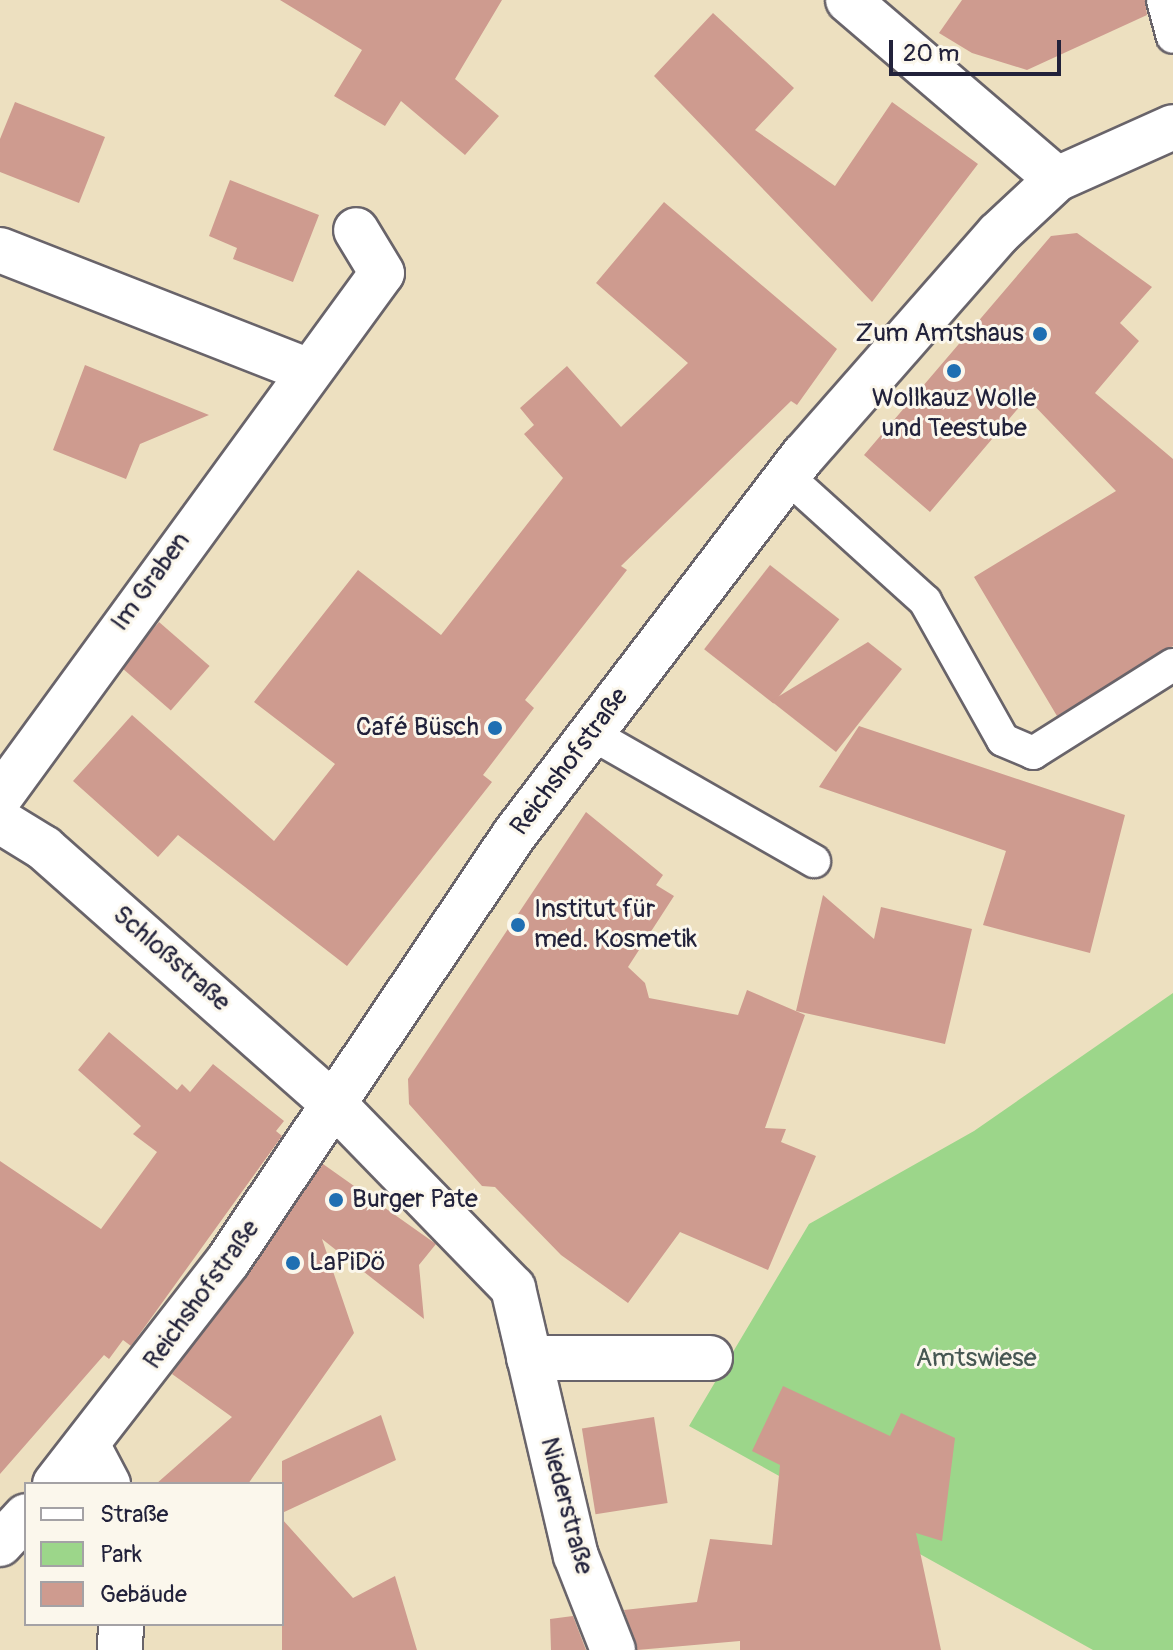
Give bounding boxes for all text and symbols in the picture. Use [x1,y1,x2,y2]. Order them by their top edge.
scale bar [893,24,1065,74]
text: 20 m [903,39,959,68]
place label: Zum Amtshaus [855,318,1024,350]
marker: Zum Amtshaus [1031,325,1049,343]
marker: Wollkauz Wolle und Teestube [945,362,963,380]
place label: Wollkauz Wolle und Teestube [872,383,1036,444]
street label: Im Graben [105,527,197,637]
street label: Reichshofstraße [504,682,636,842]
place label: Café Büsch [356,712,479,744]
marker: Café Büsch [486,719,504,737]
place label: Institut für med. Kosmetik [534,894,697,956]
street label: Schloßstraße [106,900,236,1018]
marker: Institut für med. Kosmetik [509,916,527,934]
place label: Burger Pate [352,1184,478,1216]
marker: Burger Pate [327,1191,345,1209]
street label: Reichshofstraße [137,1214,267,1376]
place label: LaPiDö [309,1247,385,1279]
marker: LaPiDö [284,1254,302,1272]
park label: Amtswiese [916,1343,1036,1375]
street label: Niederstraße [533,1434,599,1578]
legend [24,1482,284,1626]
text: Straße [100,1500,168,1529]
text: Park [100,1540,142,1569]
text: Gebäude [100,1580,187,1609]

